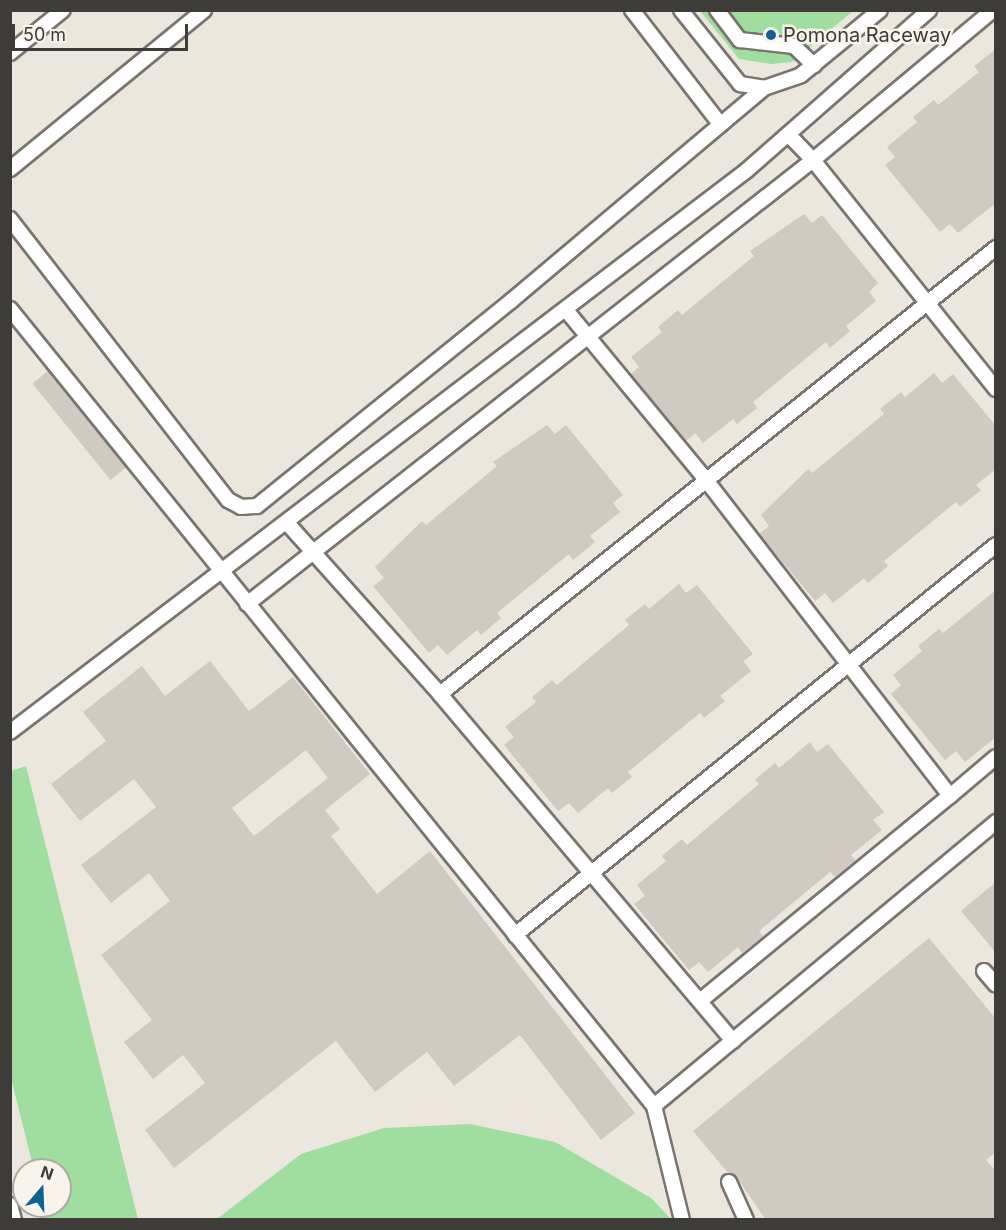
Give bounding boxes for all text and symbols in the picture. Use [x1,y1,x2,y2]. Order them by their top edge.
scale bar [15,12,190,50]
place label: Pomona Raceway [783,23,951,47]
text: 50 m [23,24,66,45]
marker: Pomona Raceway [764,28,778,42]
north arrow [12,1158,72,1218]
text: N [38,1161,56,1184]

